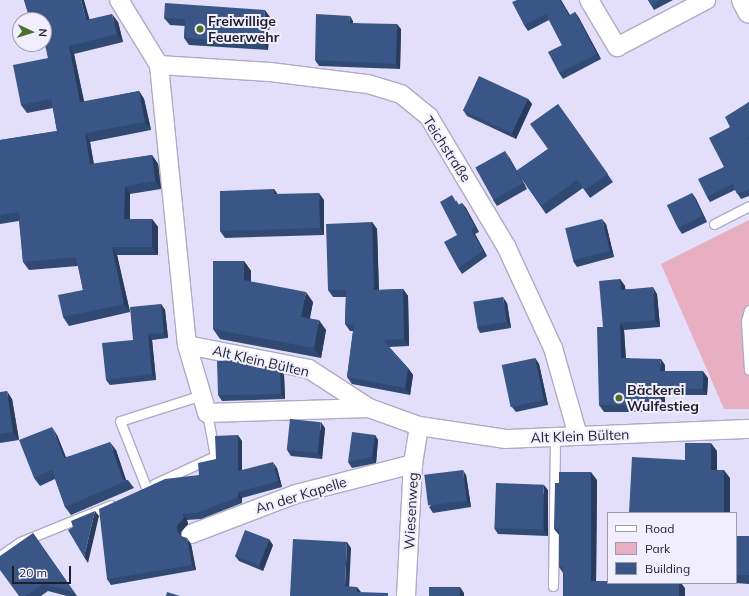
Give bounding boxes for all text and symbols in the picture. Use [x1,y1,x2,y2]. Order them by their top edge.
north arrow [12,12,52,52]
place label: Freiwillige Feuerwehr [208,13,279,46]
marker: Freiwillige Feuerwehr [195,24,205,34]
text: N [36,28,50,37]
street label: Teichstraße [419,113,475,185]
street label: Alt Klein Bülten [211,342,311,380]
place label: Bäckerei Wulfestieg [627,382,699,414]
marker: Bäckerei Wulfestieg [614,393,624,403]
street label: Alt Klein Bülten [530,426,630,446]
street label: Wiesenweg [401,472,421,550]
street label: An der Kapelle [253,473,349,517]
legend [607,512,737,584]
text: Road [645,521,674,536]
text: Park [645,541,670,556]
scale bar [14,558,73,584]
text: Building [645,561,690,576]
text: 20 m [19,565,47,580]

